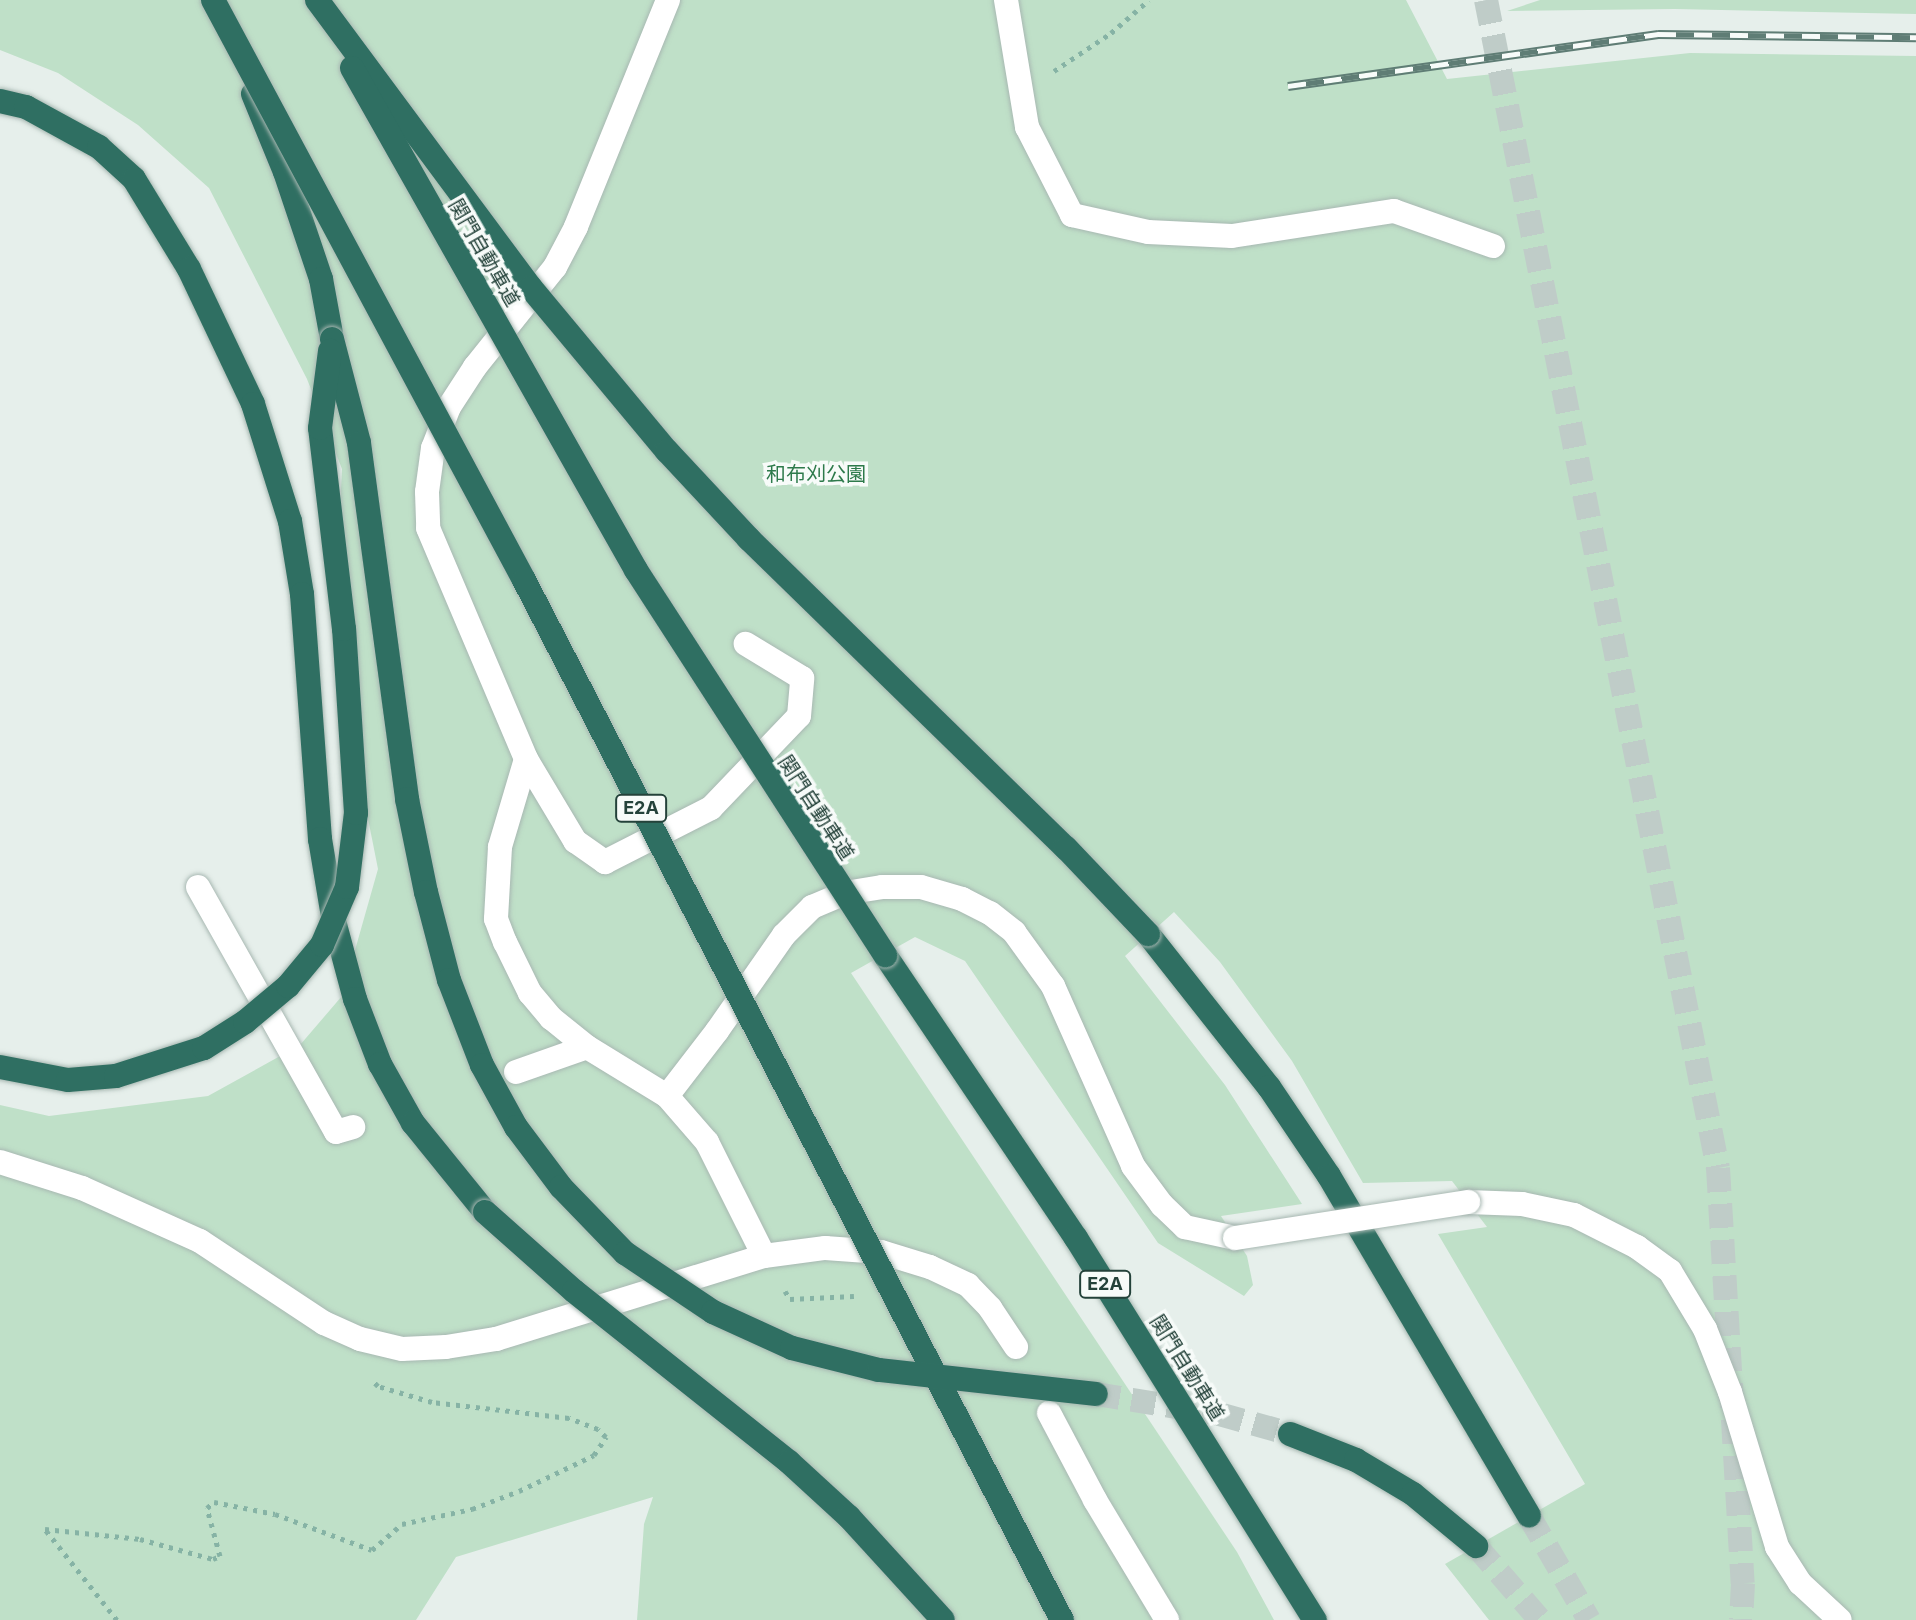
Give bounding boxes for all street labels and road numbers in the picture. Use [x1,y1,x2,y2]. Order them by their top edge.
street label: 関門自動車道 [444,195,524,311]
street label: 関門自動車道 [773,751,859,865]
road number: E2A [615,794,667,822]
road number: E2A [1079,1270,1131,1298]
street label: 関門自動車道 [1145,1311,1229,1425]

